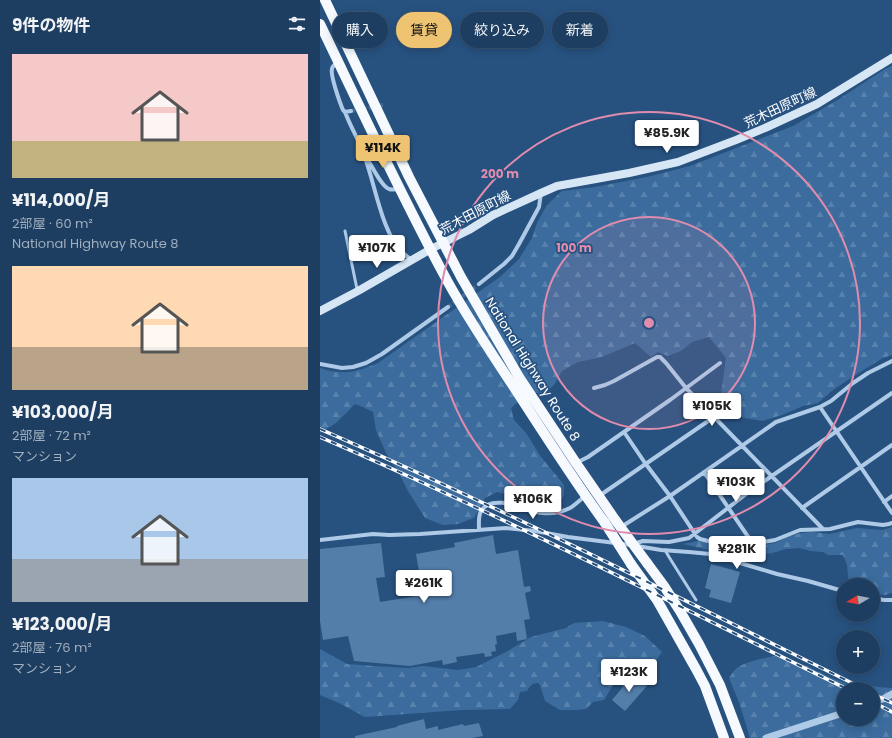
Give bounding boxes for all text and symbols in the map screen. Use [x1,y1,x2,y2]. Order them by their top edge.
chip: 購入 [332,12,388,48]
chip: 賃貸 [396,12,452,48]
chip: 絞り込み [460,12,544,48]
chip: 新着 [552,12,608,48]
text: 9件の物件 [12,13,90,37]
icon: filters [286,13,308,35]
icon: home [124,80,196,152]
street label: 荒木田原町線 [741,82,820,133]
pin: ¥85.9K [634,120,700,154]
text: ¥85.9K [644,123,690,142]
pin: ¥114K [355,135,411,169]
text: ¥114K [365,138,401,157]
text: 200 m [481,165,519,182]
street label: 荒木田原町線 [436,186,514,239]
text: ¥114,000/月 [12,188,111,212]
text: 2部屋 · 60 m² [12,214,93,233]
text: National Highway Route 8 [12,234,179,253]
pin: ¥107K [349,235,405,269]
text: ¥107K [358,238,396,257]
text: 100 m [556,239,592,256]
icon: home [124,292,196,364]
street label: National Highway Route 8 [480,294,585,445]
centre of rings [642,316,656,330]
pin: ¥105K [684,393,740,427]
text: ¥105K [692,396,732,415]
text: ¥103,000/月 [12,400,114,424]
text: 2部屋 · 72 m² [12,426,91,445]
text: マンション [12,447,77,466]
pin: ¥103K [708,469,764,503]
text: ¥103K [716,472,756,491]
pin: ¥106K [505,486,561,520]
text: ¥106K [513,489,553,508]
icon: home [124,504,196,576]
pin: ¥281K [709,536,765,570]
text: ¥281K [718,539,756,558]
pin: ¥261K [396,570,452,604]
text: ¥261K [405,573,443,592]
north arrow [836,578,880,622]
map controls [836,578,880,726]
text: ¥123,000/月 [12,612,113,636]
button: + [836,630,880,674]
text: 2部屋 · 76 m² [12,638,92,657]
text: マンション [12,659,77,678]
pin: ¥123K [601,659,657,693]
text: ¥123K [610,662,648,681]
button: − [836,682,880,726]

